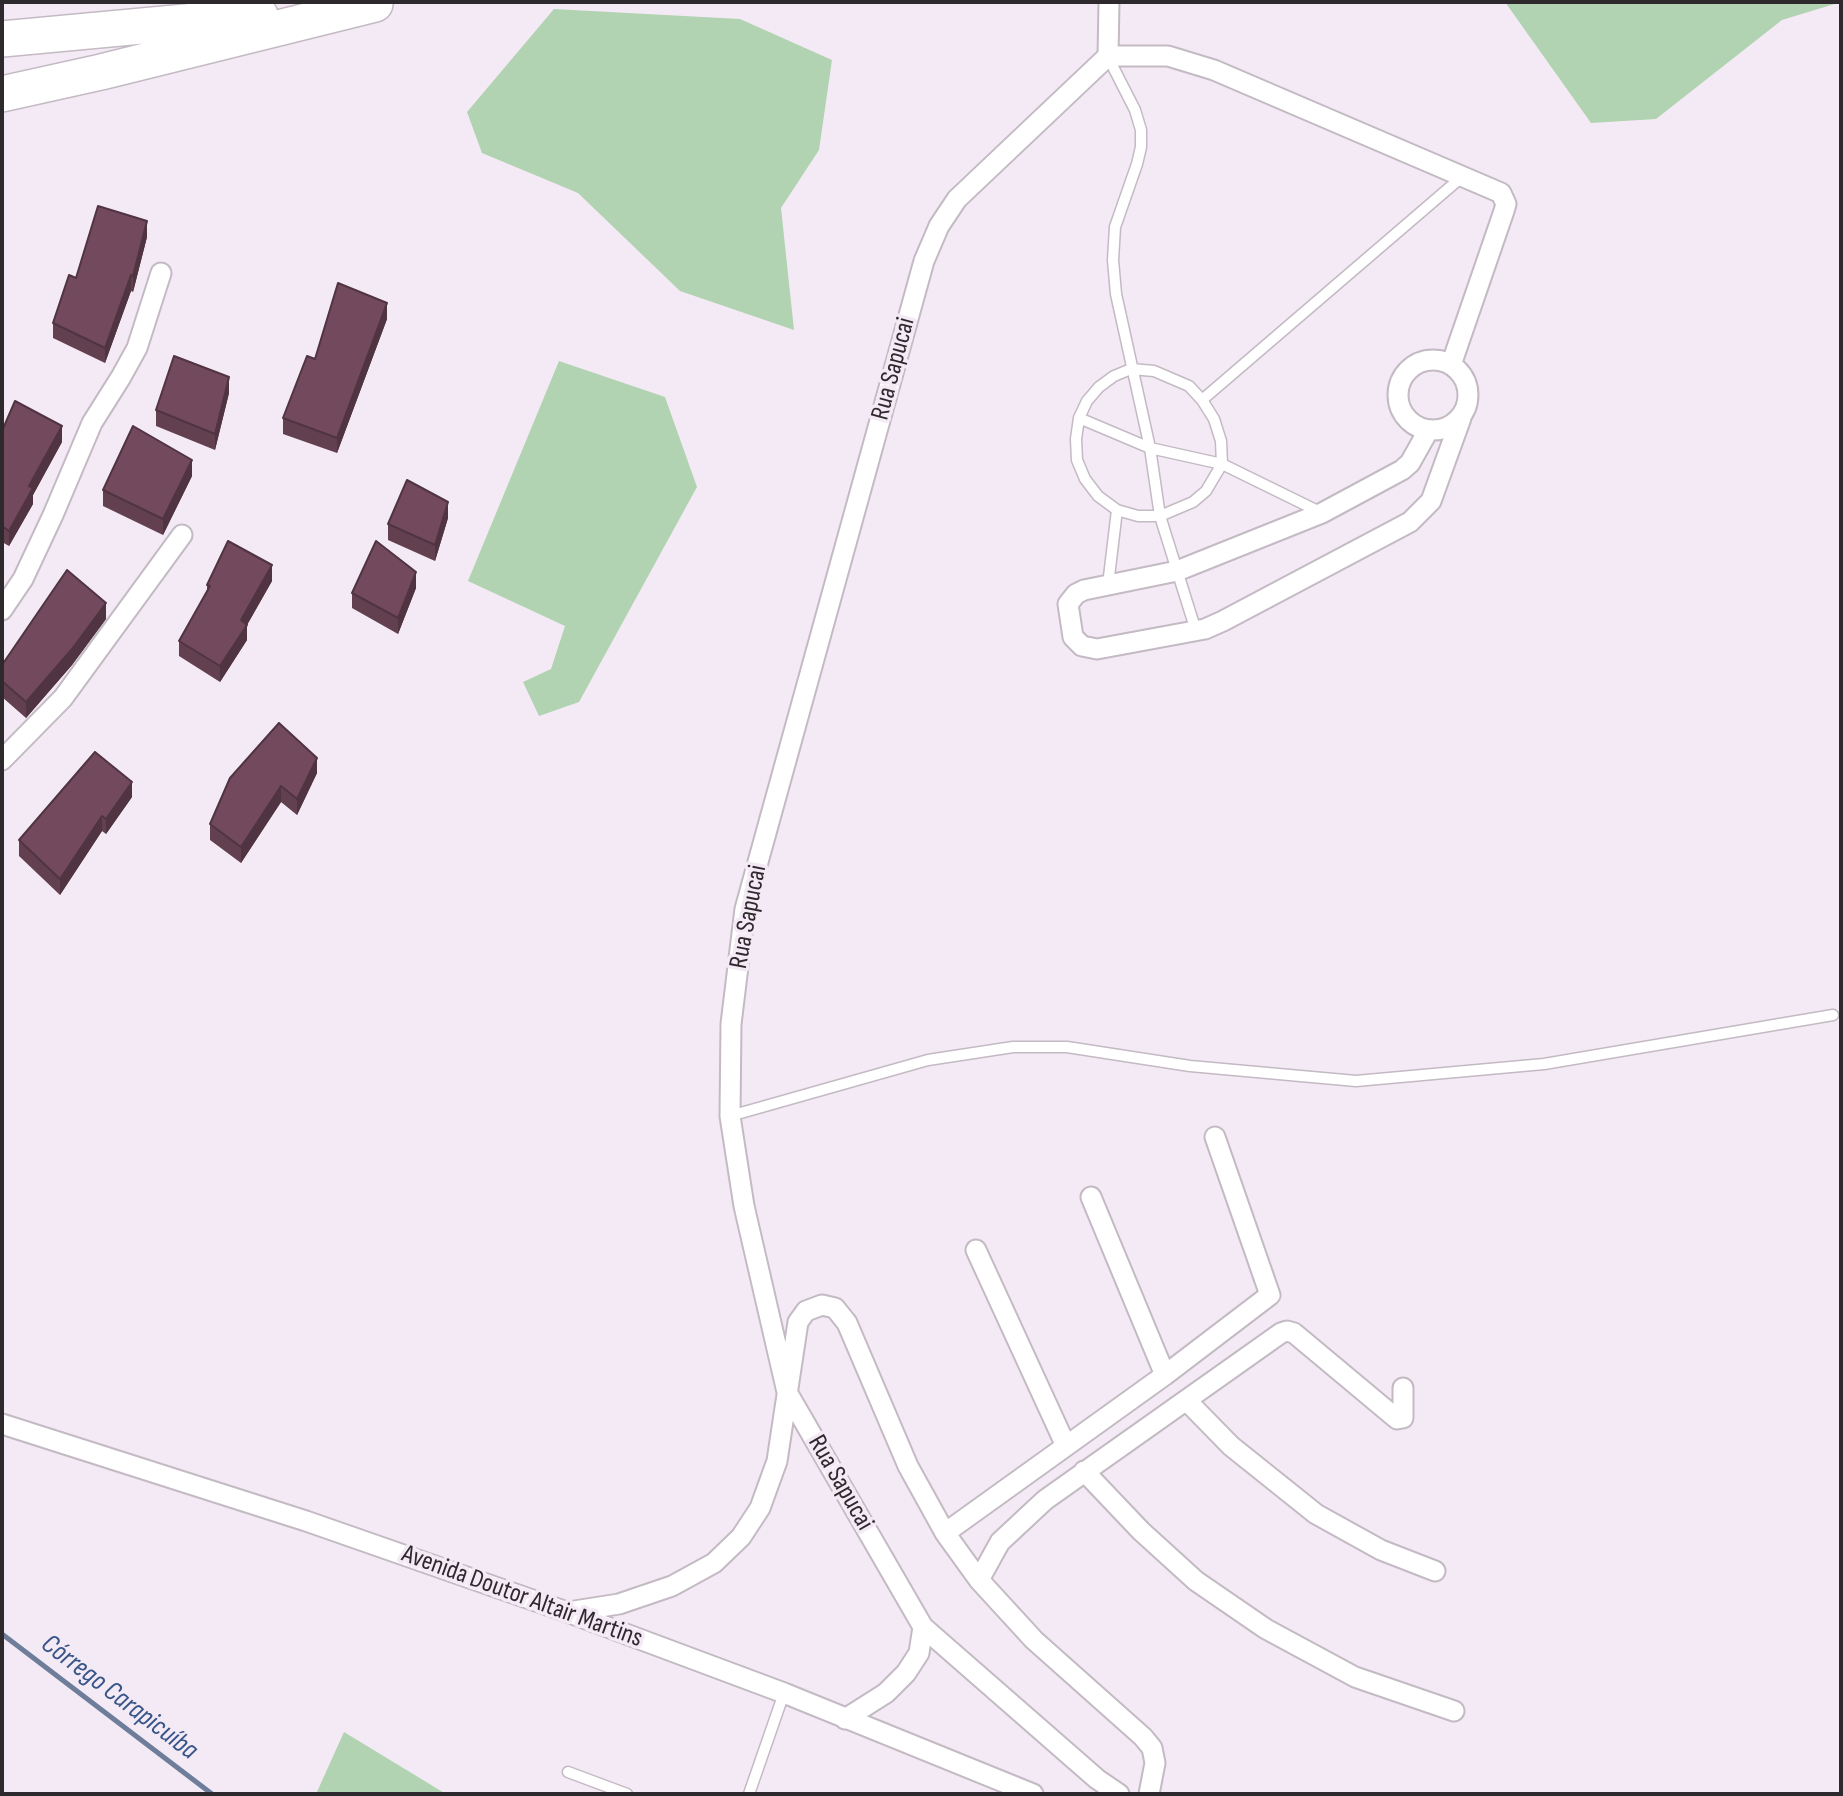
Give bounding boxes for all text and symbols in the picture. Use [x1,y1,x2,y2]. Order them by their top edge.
street label: Rua Sapucai [865,314,923,424]
street label: Rua Sapucai [724,863,774,971]
street label: Rua Sapucai [800,1430,880,1536]
street label: Avenida Doutor Altair Martins [397,1539,647,1655]
water label: Córrego Carapicuíba [34,1628,204,1768]

